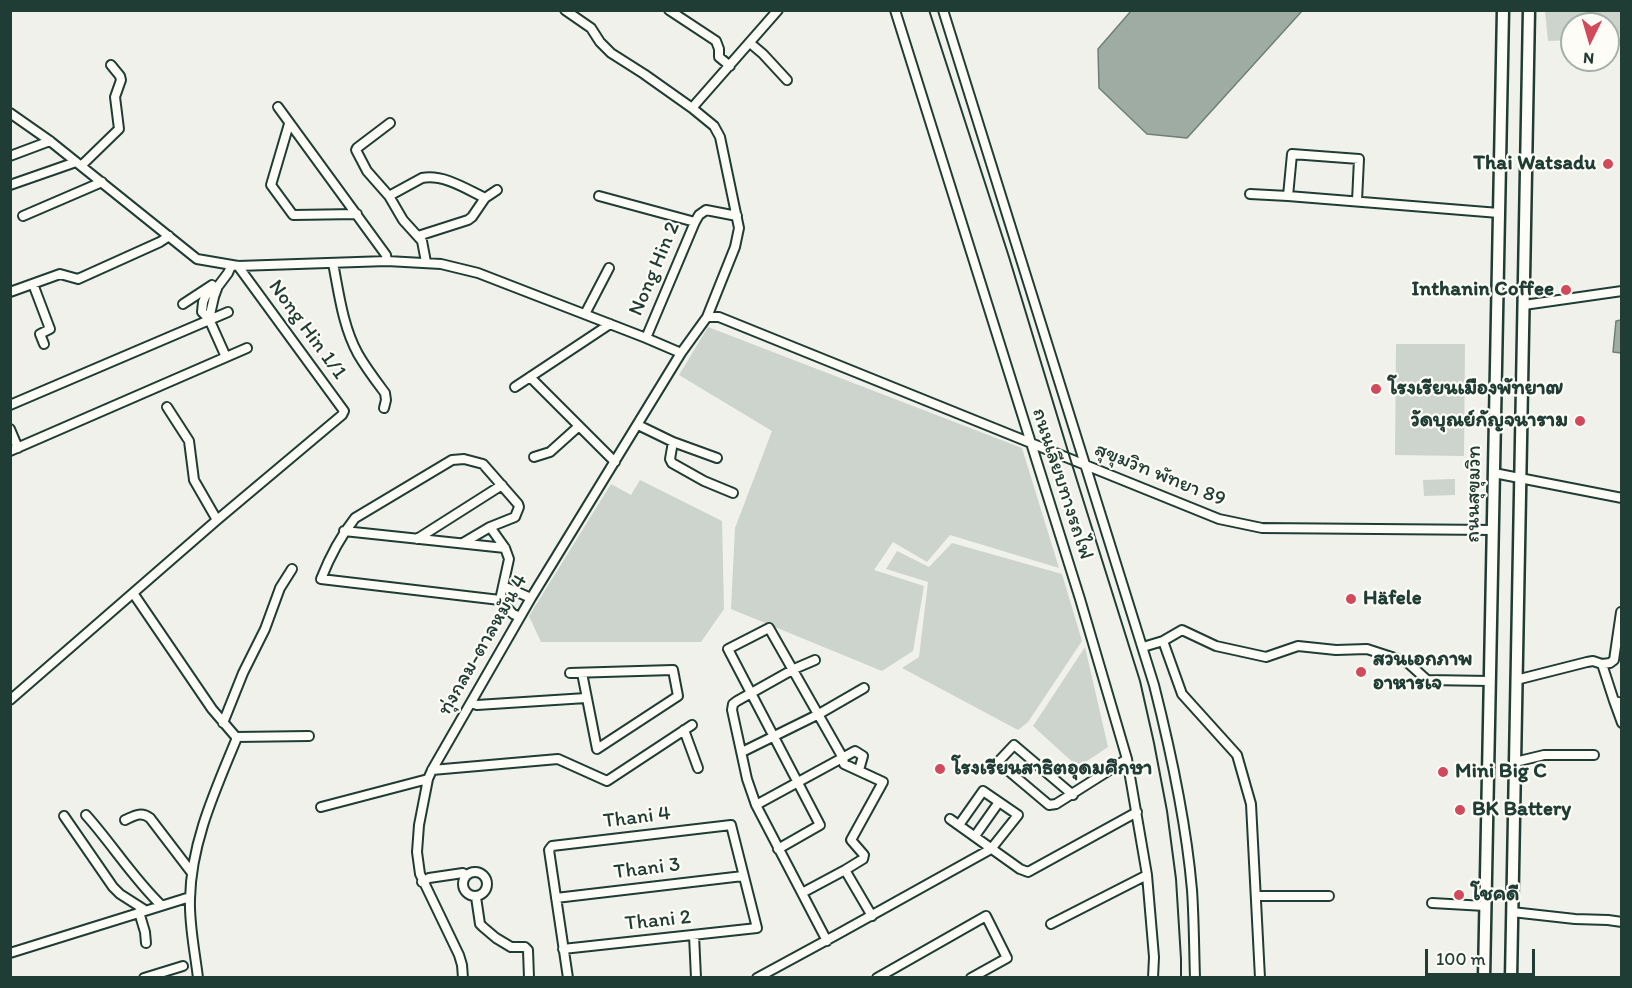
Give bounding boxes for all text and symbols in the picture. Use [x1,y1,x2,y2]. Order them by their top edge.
north arrow [1560,12,1620,72]
text: N [1582,49,1595,68]
place label: Thai Watsadu [1473,151,1596,177]
marker: Thai Watsadu [1601,157,1615,171]
street label: Nong Hin 2 [624,218,686,320]
street label: Nong Hin 1/1 [262,275,352,385]
place label: Inthanin Coffee [1412,277,1554,303]
marker: Inthanin Coffee [1559,283,1573,297]
place label: โรงเรียนเมืองพัทยา๗ [1388,376,1563,402]
marker: โรงเรียนเมืองพัทยา๗ [1369,382,1383,396]
street label: ถนนเลียบทางรถไฟ [1026,405,1098,563]
place label: วัดบุณย์กัญจนาราม [1411,408,1568,434]
marker: วัดบุณย์กัญจนาราม [1573,414,1587,428]
street label: สุขุมวิท พัทยา 89 [1091,437,1229,513]
street label: ถนนสุขุมวิท [1461,445,1487,543]
street label: ทุ่งกลม-ตาลหมัน 4 [432,570,534,720]
place label: Häfele [1363,586,1422,612]
marker: Häfele [1344,592,1358,606]
place label: สวนเอกภาพ อาหารเจ [1373,647,1473,697]
marker: สวนเอกภาพ อาหารเจ [1354,665,1368,679]
place label: โรงเรียนสาธิตอุดมศึกษา [952,756,1152,782]
place label: Mini Big C [1455,759,1547,785]
marker: โรงเรียนสาธิตอุดมศึกษา [933,762,947,776]
marker: Mini Big C [1436,765,1450,779]
place label: BK Battery [1472,797,1571,823]
street label: Thani 4 [602,801,672,835]
marker: BK Battery [1453,803,1467,817]
street label: Thani 3 [612,852,682,886]
place label: โชคดี [1471,882,1519,908]
marker: โชคดี [1452,888,1466,902]
street label: Thani 2 [624,905,692,937]
scale bar [1428,937,1538,975]
text: 100 m [1436,948,1486,970]

